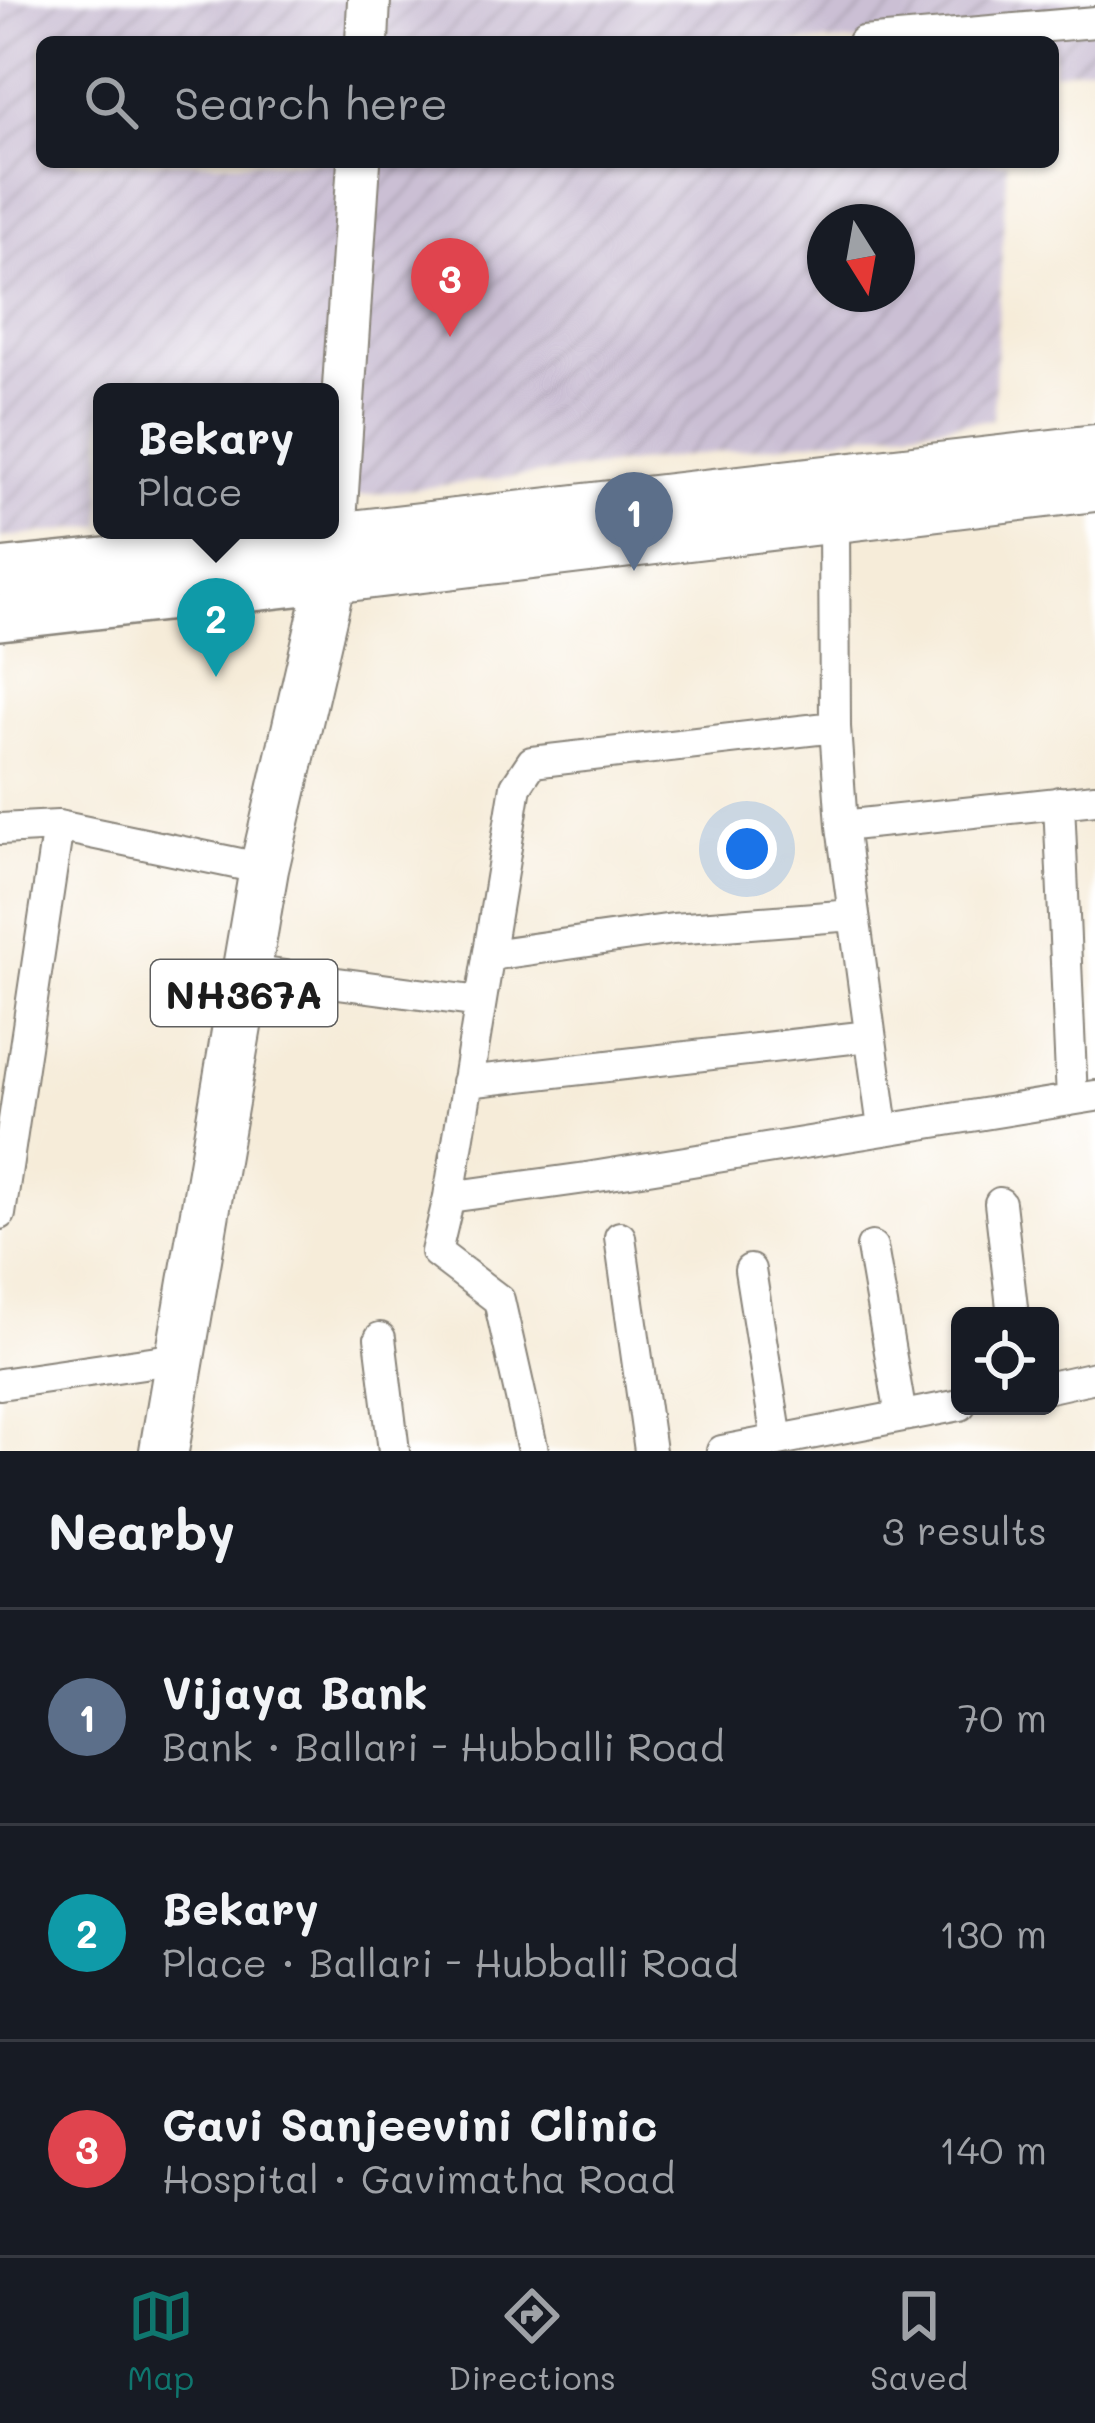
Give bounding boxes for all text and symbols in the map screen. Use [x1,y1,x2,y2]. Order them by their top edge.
search box [36,36,1059,168]
icon: search [78,69,144,135]
text: Search here [174,73,448,131]
north arrow [807,204,915,312]
pin: 3 [411,238,489,337]
popup [93,383,339,539]
text: Bekary [138,407,294,465]
text: Place [138,465,243,516]
pin: 1 [595,472,673,571]
pin: 2 [177,578,255,677]
your location [717,819,777,879]
road number: NH367A [151,960,337,1026]
map controls [951,1307,1059,1415]
button: locate [951,1307,1059,1415]
text: Nearby [48,1496,235,1563]
text: 3 results [882,1504,1047,1555]
text: Vijaya Bank [162,1662,428,1720]
text: 1 [78,1691,96,1742]
text: 70 m [958,1691,1047,1742]
text: Bank · Ballari - Hubballi Road [162,1720,724,1771]
text: Bekary [162,1878,319,1936]
text: 2 [76,1907,98,1958]
text: 130 m [939,1907,1047,1958]
text: Place · Ballari - Hubballi Road [162,1936,739,1987]
text: Gavi Sanjeevini Clinic [162,2094,658,2152]
text: 3 [75,2123,99,2174]
text: 140 m [939,2123,1047,2174]
text: Hospital · Gavimatha Road [162,2152,675,2203]
tab: Map [127,2283,194,2398]
tab: Directions [448,2283,616,2398]
tab: Saved [870,2283,968,2398]

